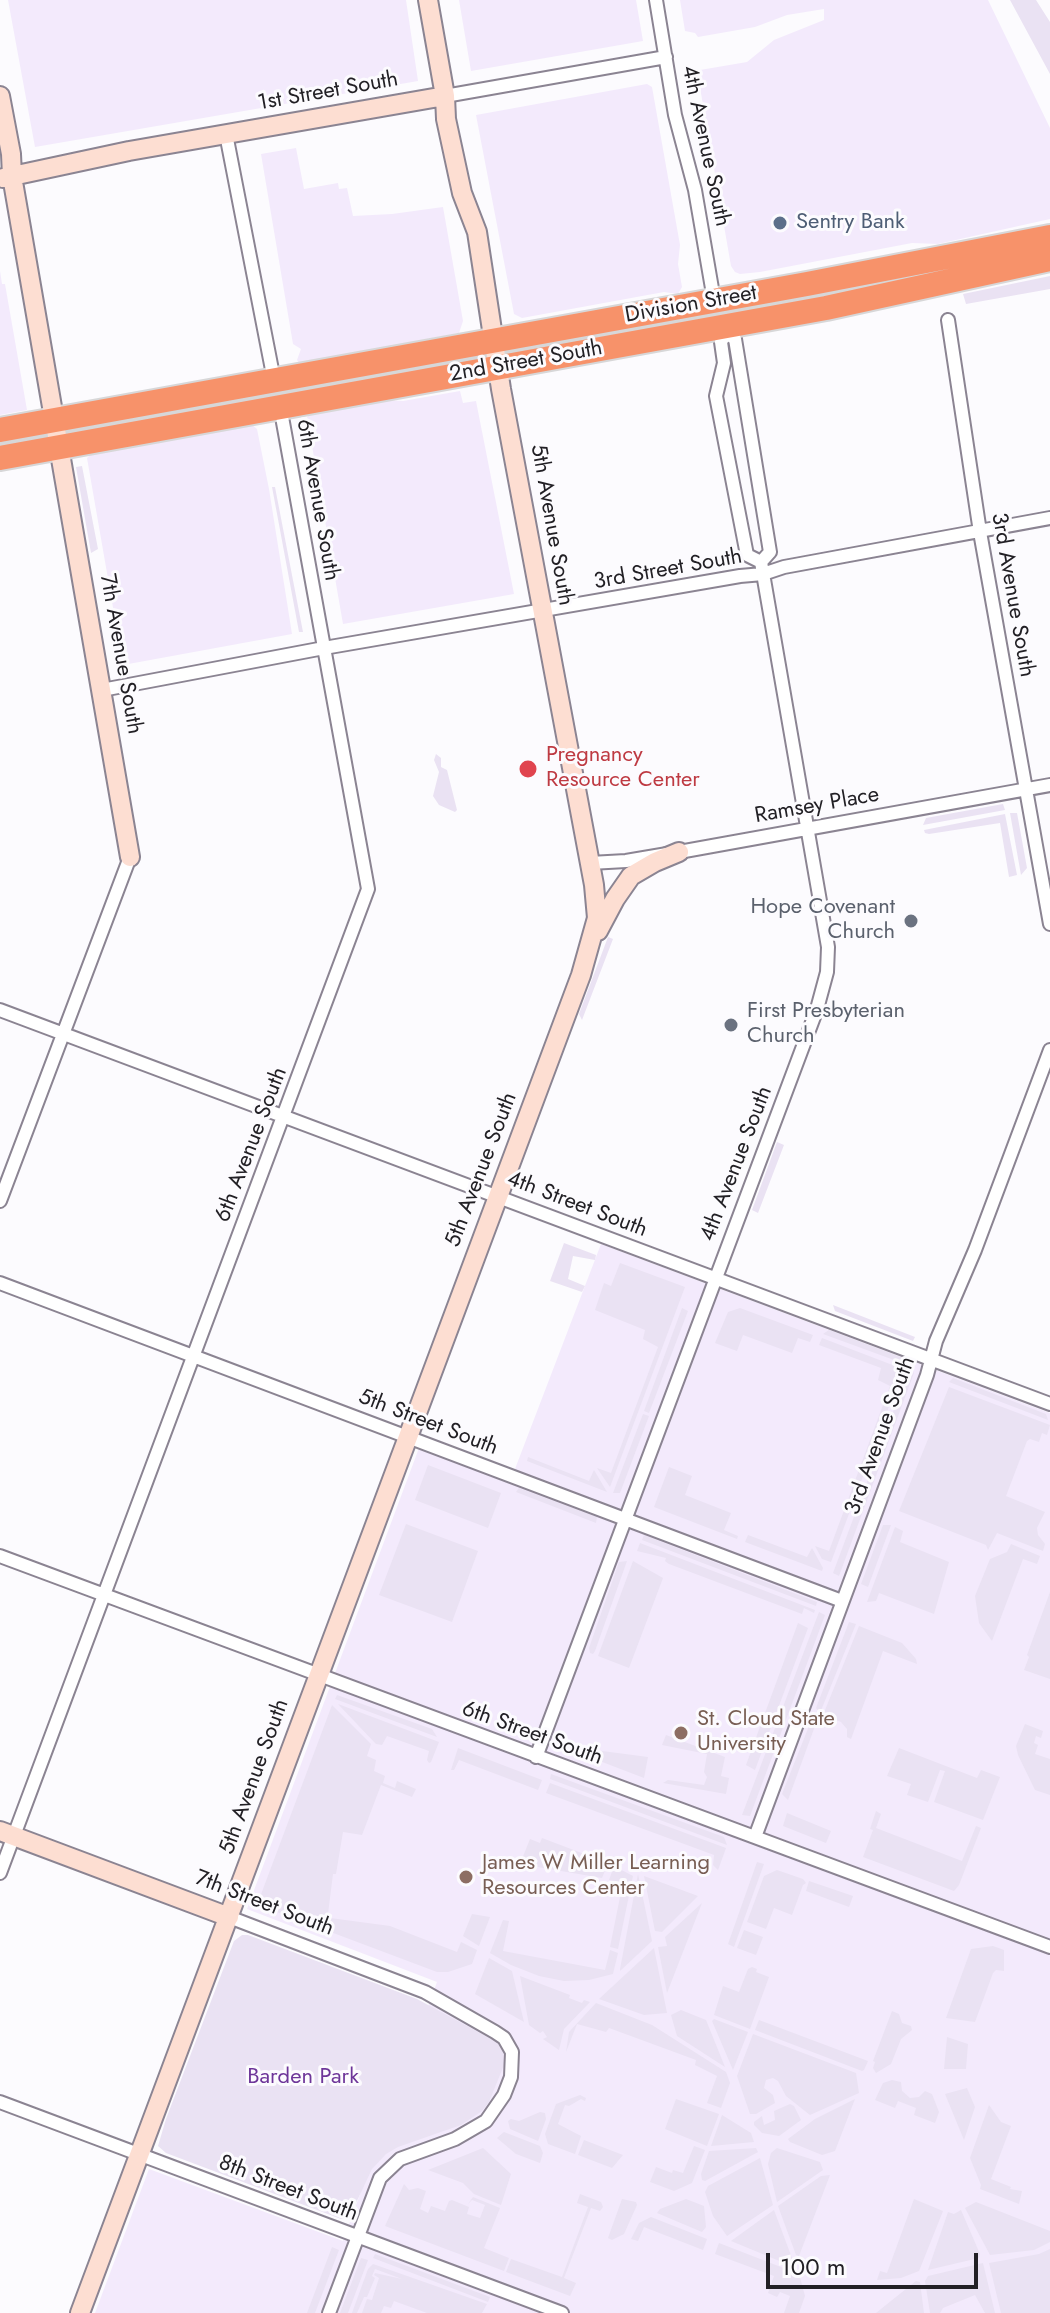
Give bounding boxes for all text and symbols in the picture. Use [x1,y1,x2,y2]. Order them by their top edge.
street label: 4th Avenue South [675,63,735,229]
street label: 1st Street South [256,67,400,117]
place label: Sentry Bank [796,210,905,236]
marker: Sentry Bank [771,214,789,232]
street label: Division Street [623,280,759,330]
street label: 2nd Street South [448,336,604,388]
street label: 6th Avenue South [290,417,344,583]
street label: 5th Avenue South [524,442,578,608]
street label: 3rd Avenue South [985,511,1039,679]
street label: 3rd Street South [592,544,744,596]
street label: 7th Avenue South [93,572,147,736]
place label: Pregnancy Resource Center [546,743,700,794]
marker: Pregnancy Resource Center [517,758,539,780]
street label: Ramsey Place [753,782,881,830]
place label: Hope Covenant Church [750,895,895,946]
marker: Hope Covenant Church [902,912,920,930]
place label: First Presbyterian Church [747,999,905,1050]
marker: First Presbyterian Church [722,1016,740,1034]
street label: 6th Avenue South [210,1064,294,1226]
street label: 4th Avenue South [695,1083,779,1245]
street label: 5th Avenue South [440,1089,524,1251]
street label: 4th Street South [503,1166,651,1244]
street label: 3rd Avenue South [840,1353,922,1519]
street label: 5th Street South [354,1384,502,1462]
street label: 5th Avenue South [215,1696,295,1858]
street label: 6th Street South [458,1696,606,1772]
place label: St. Cloud State University [697,1707,835,1758]
marker: St. Cloud State University [672,1724,690,1742]
place label: James W Miller Learning Resources Center [482,1851,710,1902]
street label: 7th Street South [191,1865,337,1943]
marker: James W Miller Learning Resources Center [457,1868,475,1886]
park label: Barden Park [247,2065,359,2091]
street label: 8th Street South [215,2150,361,2228]
scale bar [770,2237,982,2287]
text: 100 m [780,2249,846,2284]

